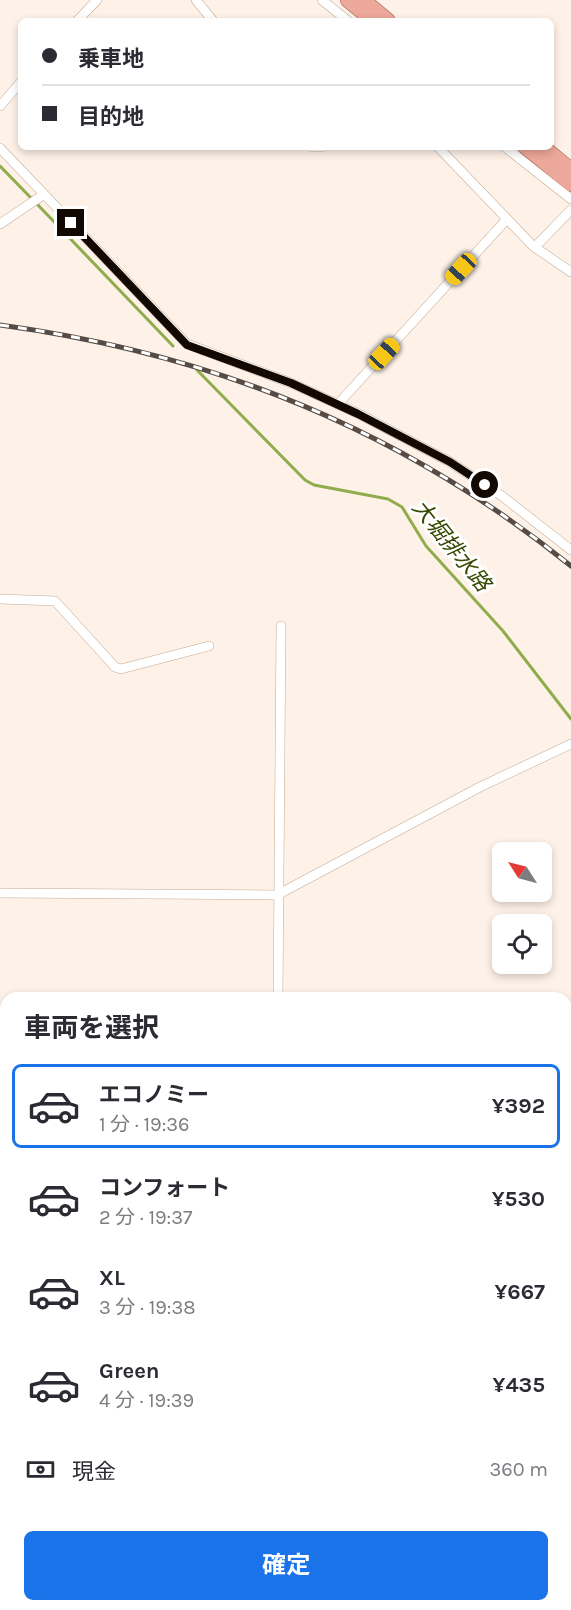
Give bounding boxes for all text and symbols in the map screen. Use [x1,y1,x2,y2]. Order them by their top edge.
text: 乗車地 [78,46,144,72]
text: 目的地 [78,104,144,130]
route end [57,209,84,236]
car [442,250,480,288]
car [365,335,403,373]
route start [471,471,498,498]
water label: 大堀排水路 [407,495,497,598]
north arrow [492,842,552,902]
map controls [492,842,552,974]
button: locate [492,914,552,974]
text: 車両を選択 [24,1012,159,1044]
icon: car [27,1079,81,1133]
text: エコノミー [99,1082,209,1108]
text: ¥392 [492,1093,545,1119]
text: 1 分 · 19:36 [99,1113,190,1136]
icon: car [27,1172,81,1226]
text: コンフォート [99,1175,230,1201]
text: ¥530 [492,1186,545,1212]
text: 2 分 · 19:37 [99,1206,192,1229]
icon: car [27,1265,81,1319]
text: XL [99,1265,125,1291]
text: ¥667 [494,1279,545,1305]
text: 3 分 · 19:38 [99,1296,196,1319]
icon: car [27,1358,81,1412]
text: Green [99,1358,160,1384]
text: ¥435 [493,1372,545,1398]
text: 4 分 · 19:39 [99,1389,194,1412]
icon: cash [24,1453,57,1486]
text: 360 m [489,1458,548,1481]
text: 現金 [72,1459,116,1485]
button: 確定 [24,1531,548,1600]

